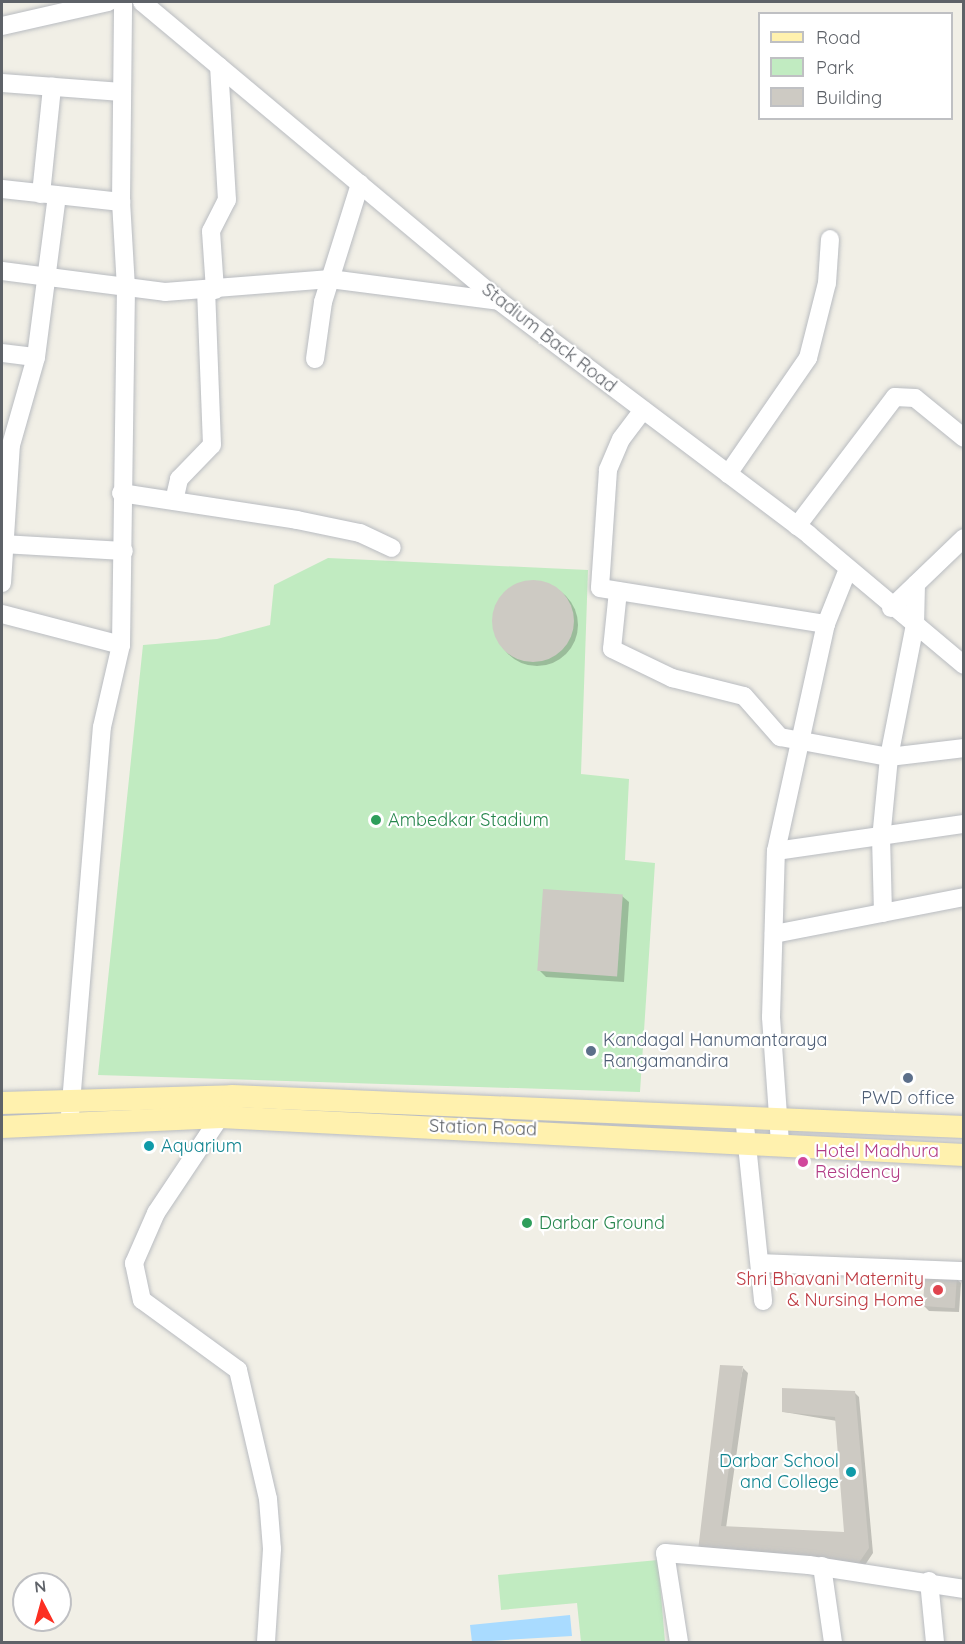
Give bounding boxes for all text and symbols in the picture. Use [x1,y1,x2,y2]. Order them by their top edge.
legend [758,12,953,120]
text: Road [816,26,861,49]
text: Park [816,56,854,79]
text: Building [816,86,882,109]
street label: Stadium Back Road [477,279,621,397]
place label: Ambedkar Stadium [388,809,549,831]
marker: Ambedkar Stadium [369,813,383,827]
place label: Kandagal Hanumantaraya Rangamandira [603,1030,827,1072]
marker: Kandagal Hanumantaraya Rangamandira [584,1044,598,1058]
marker: PWD office [901,1071,915,1085]
place label: PWD office [861,1087,955,1109]
street label: Station Road [429,1115,537,1141]
place label: Aquarium [161,1135,242,1157]
marker: Aquarium [142,1139,156,1153]
place label: Hotel Madhura Residency [815,1141,939,1184]
marker: Hotel Madhura Residency [796,1155,810,1169]
place label: Darbar Ground [539,1212,665,1234]
marker: Darbar Ground [520,1216,534,1230]
place label: Shri Bhavani Maternity & Nursing Home [736,1269,924,1312]
marker: Shri Bhavani Maternity & Nursing Home [929,1281,947,1299]
place label: Darbar School and College [719,1451,839,1494]
marker: Darbar School and College [844,1465,858,1479]
north arrow [12,1572,72,1632]
text: N [33,1576,47,1597]

